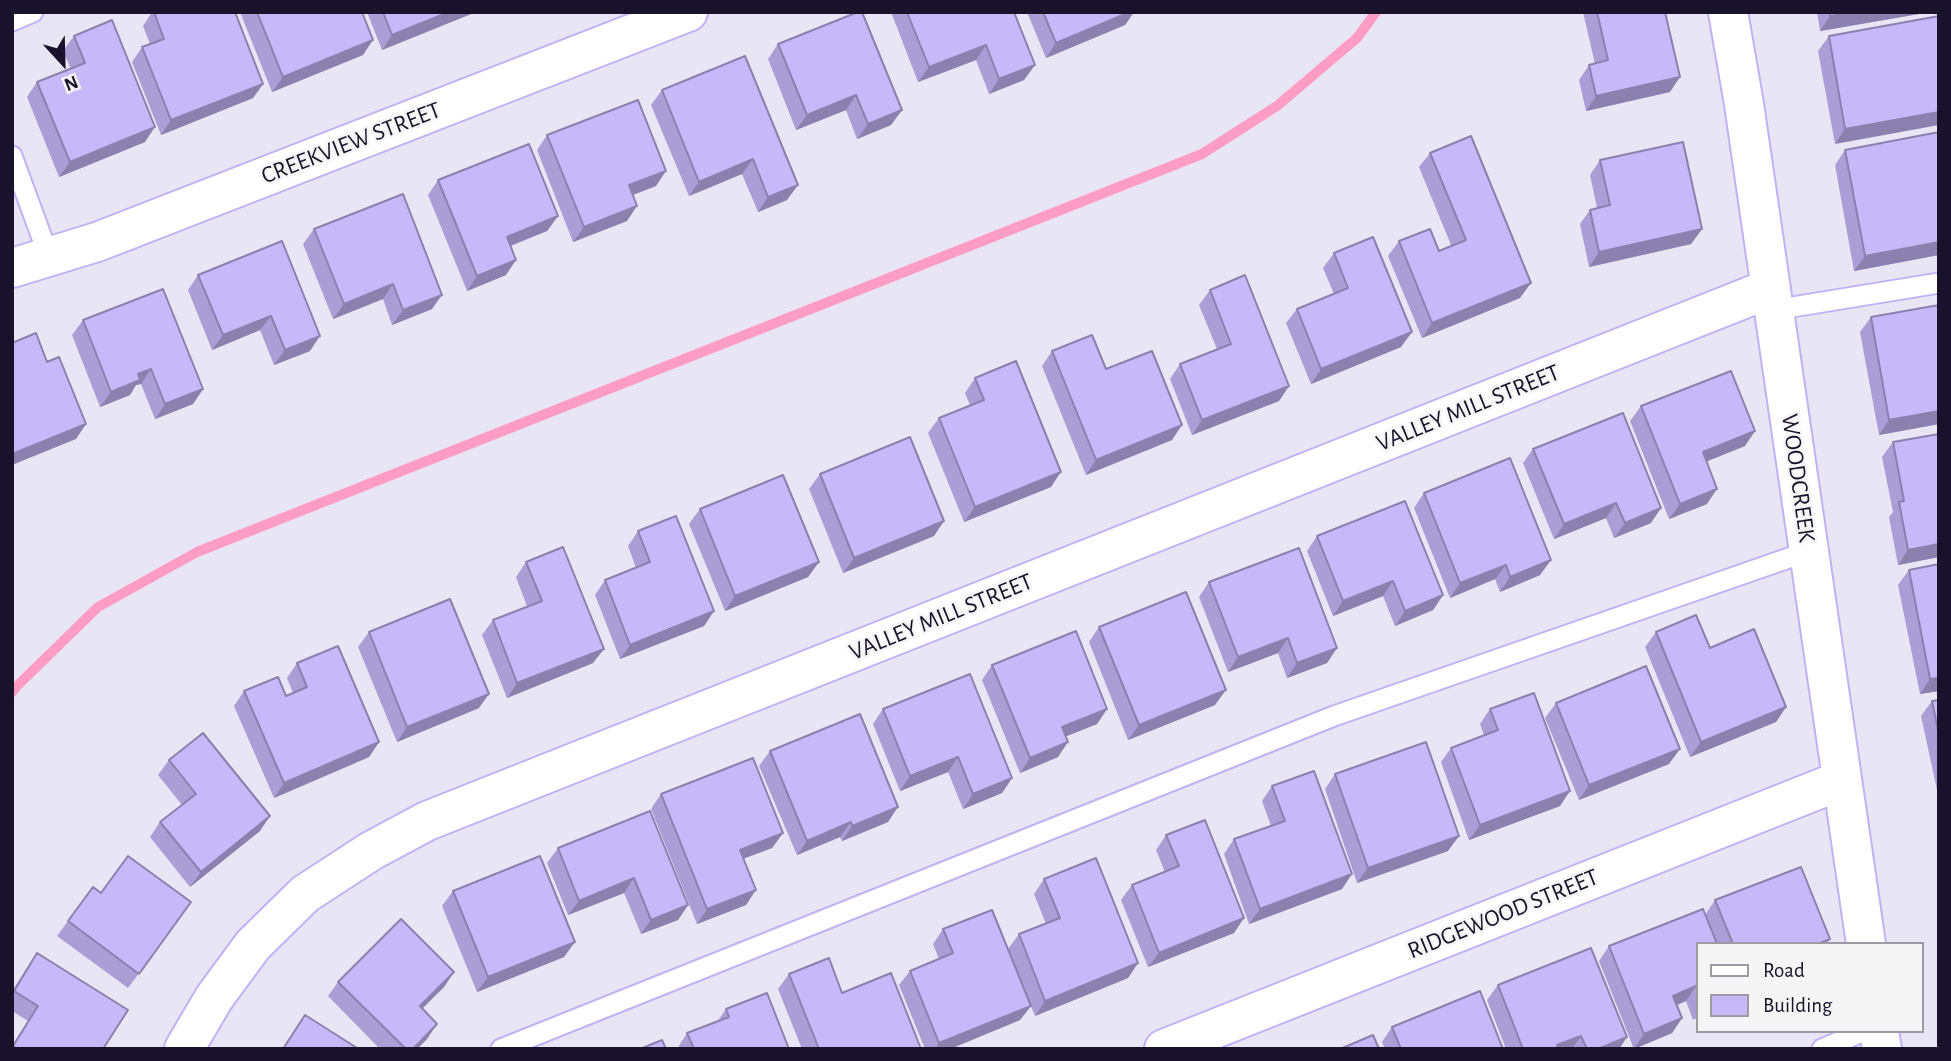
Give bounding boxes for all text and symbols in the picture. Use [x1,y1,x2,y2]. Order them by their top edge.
north arrow [28,28,98,98]
text: N [61,72,81,94]
street label: CREEKVIEW STREET [257,96,445,190]
street label: VALLEY MILL STREET [1372,358,1564,458]
street label: WOODCREEK [1775,412,1821,544]
street label: VALLEY MILL STREET [845,567,1037,667]
street label: RIDGEWOOD STREET [1403,863,1603,965]
legend [1696,942,1923,1033]
text: Road [1763,960,1805,981]
text: Building [1763,995,1832,1016]

